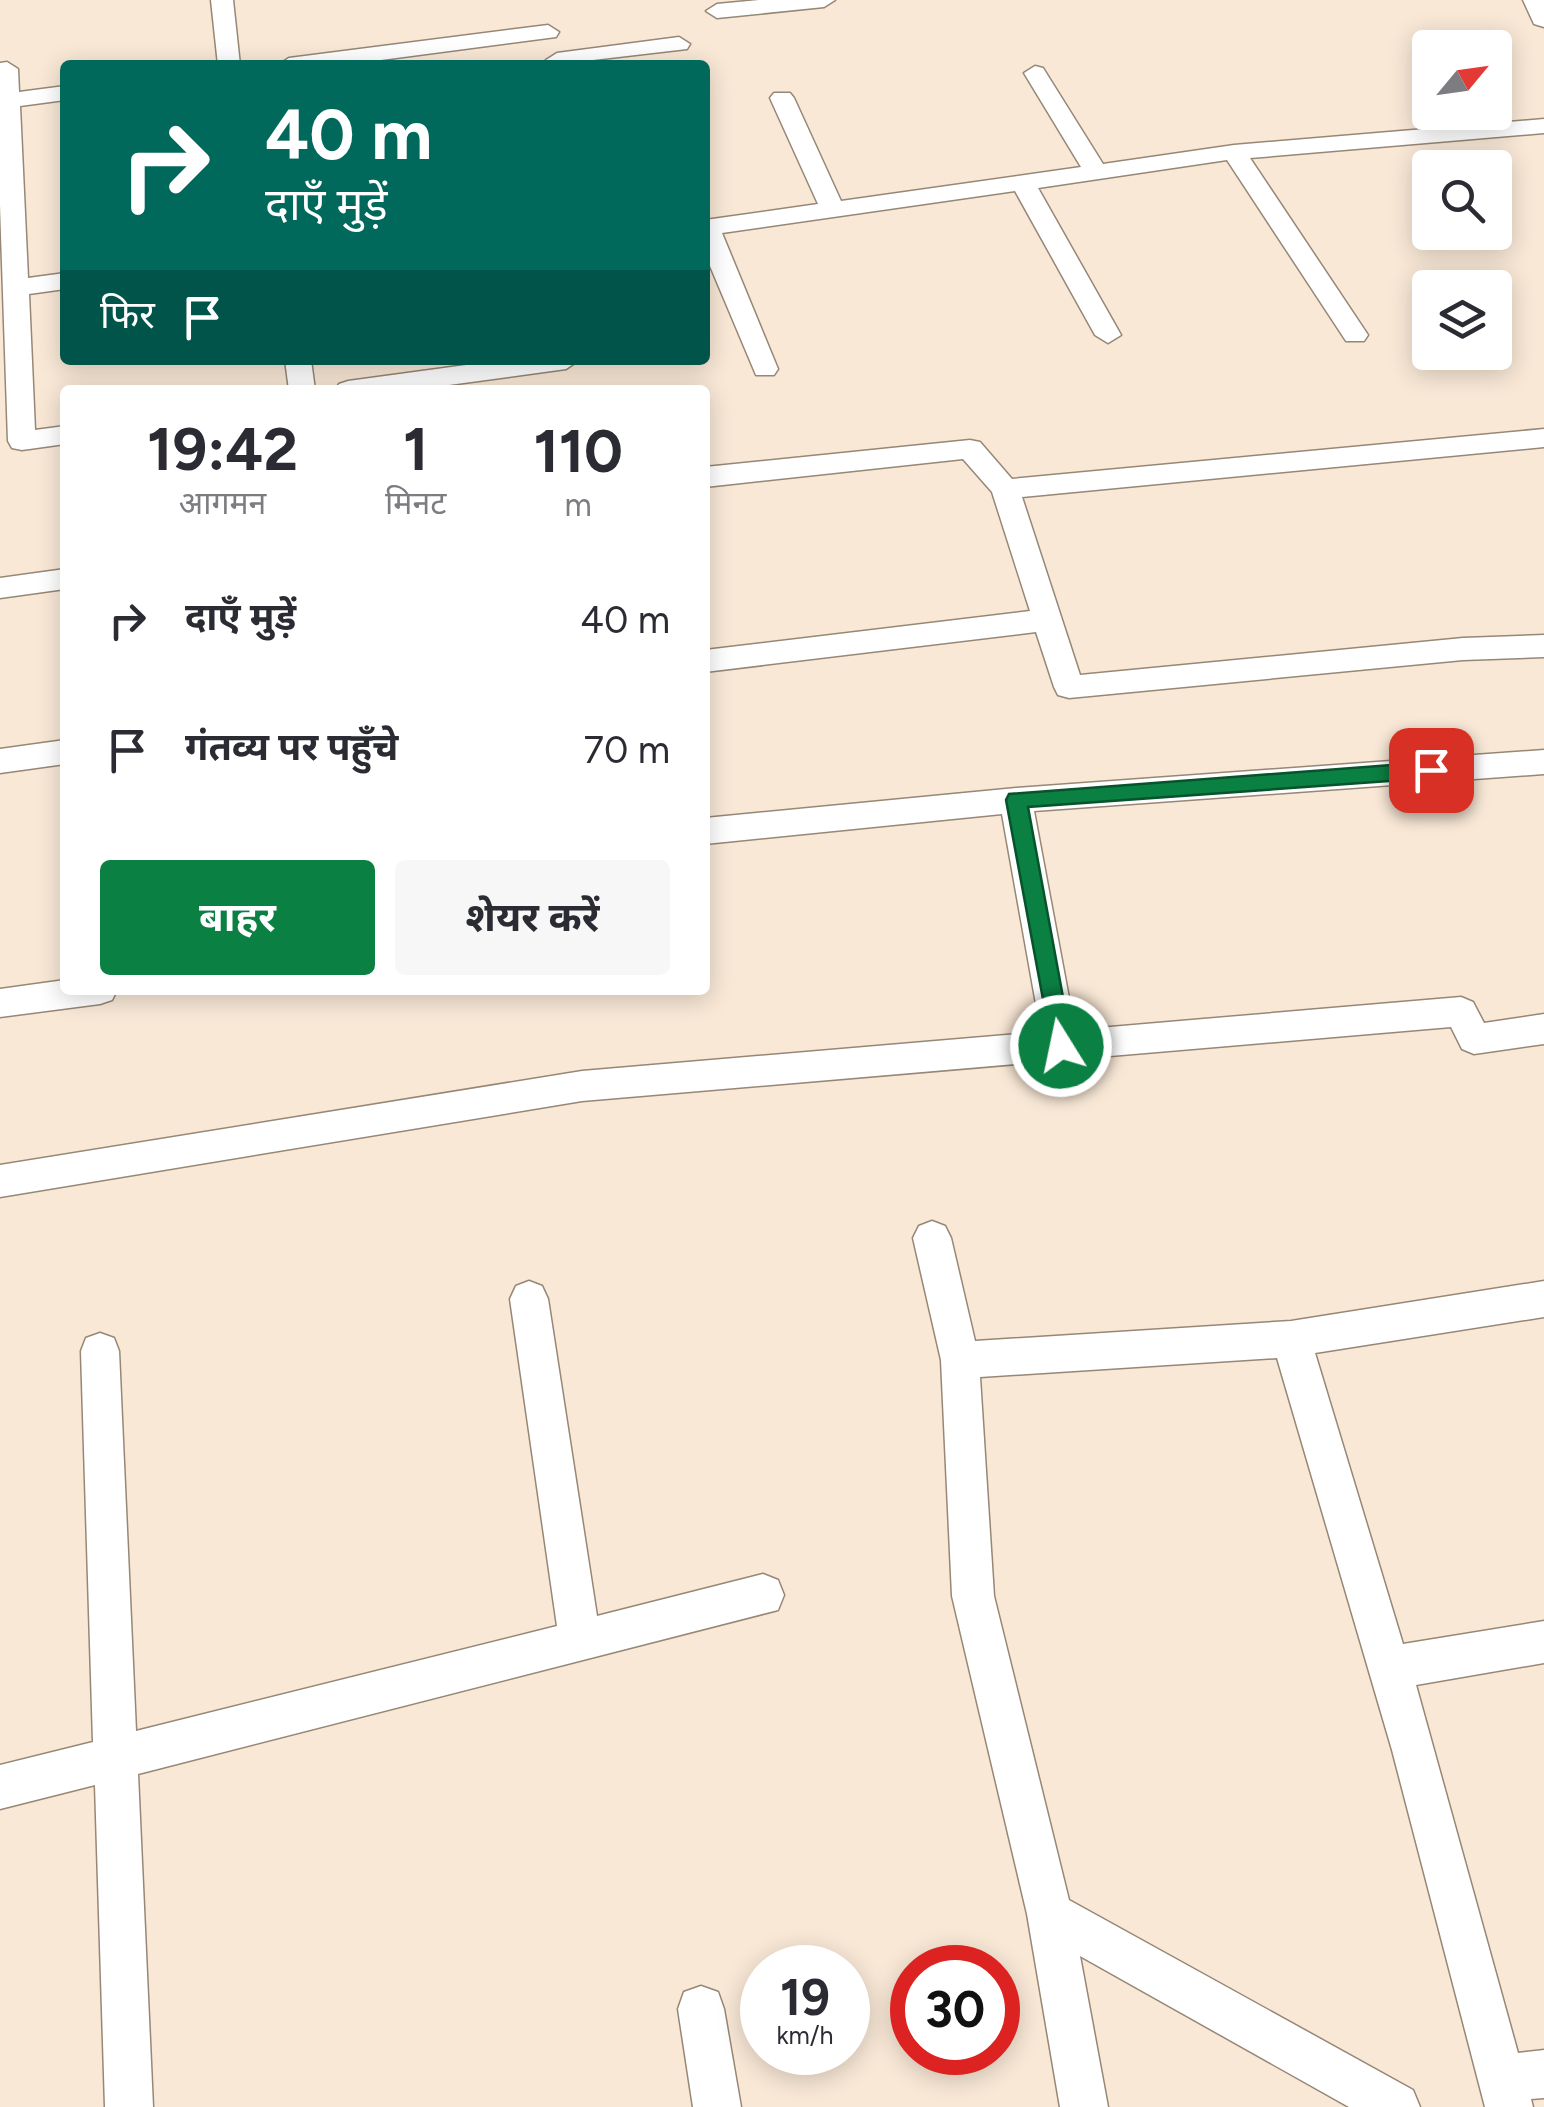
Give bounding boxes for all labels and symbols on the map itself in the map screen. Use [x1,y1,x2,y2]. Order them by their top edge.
north arrow [1412,30,1512,130]
pin [1389,728,1474,813]
position arrow [1009,994,1113,1098]
speed limit sign: 30 [890,1945,1020,2075]

